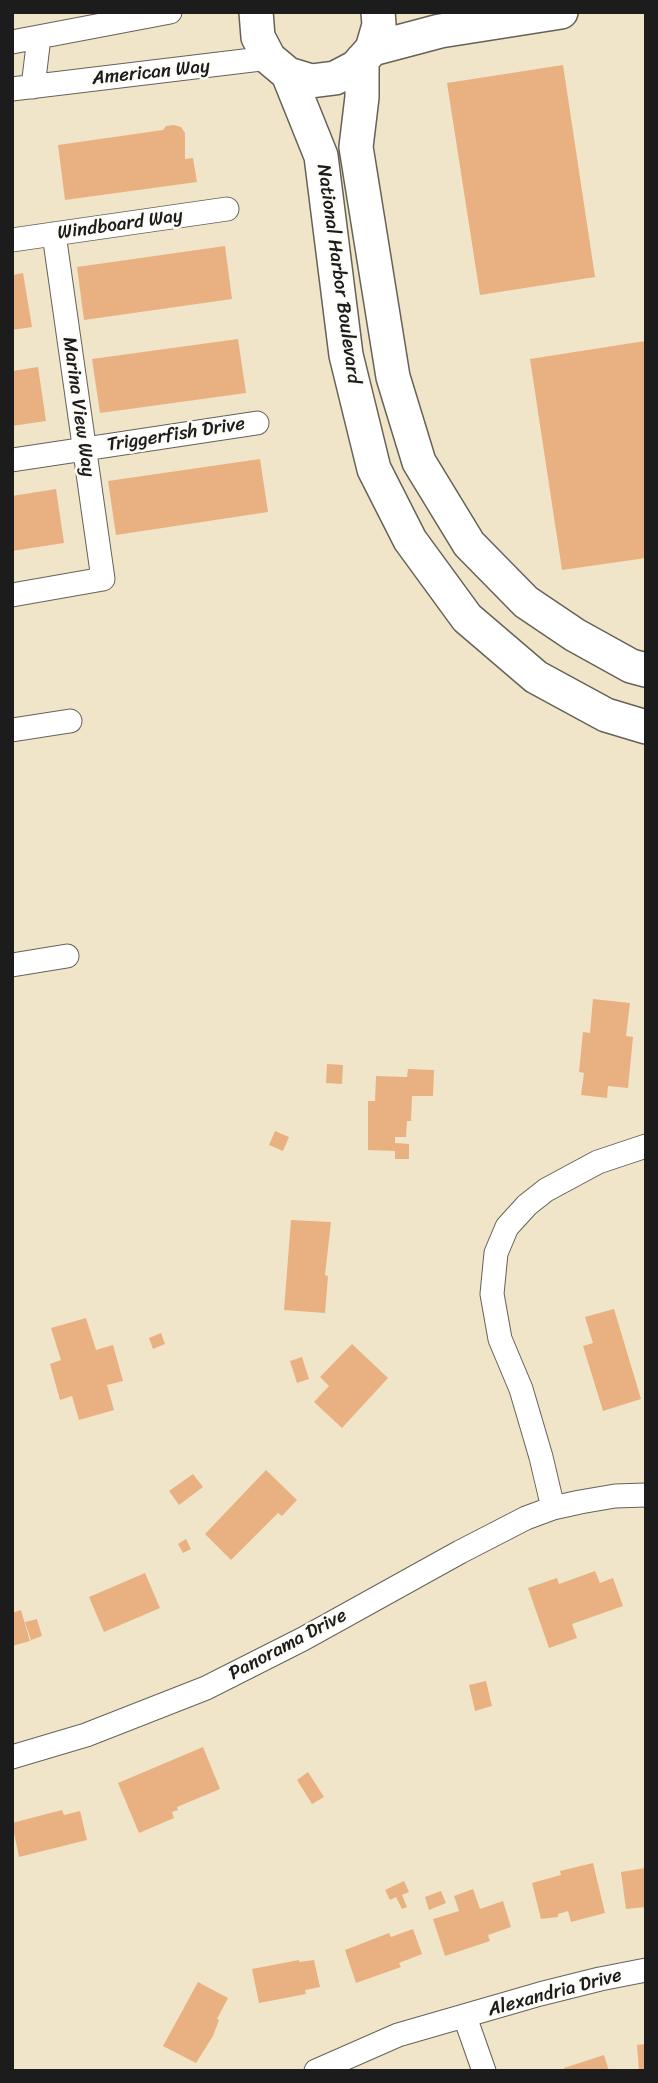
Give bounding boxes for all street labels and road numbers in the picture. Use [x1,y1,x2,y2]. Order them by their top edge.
street label: American Way [91,55,211,91]
street label: National Harbor Boulevard [311,163,365,385]
street label: Windboard Way [56,205,184,245]
street label: Marina View Way [57,335,99,479]
street label: Triggerfish Drive [105,413,247,457]
street label: Panorama Drive [225,1604,351,1686]
street label: Alexandria Drive [486,1964,624,2022]

